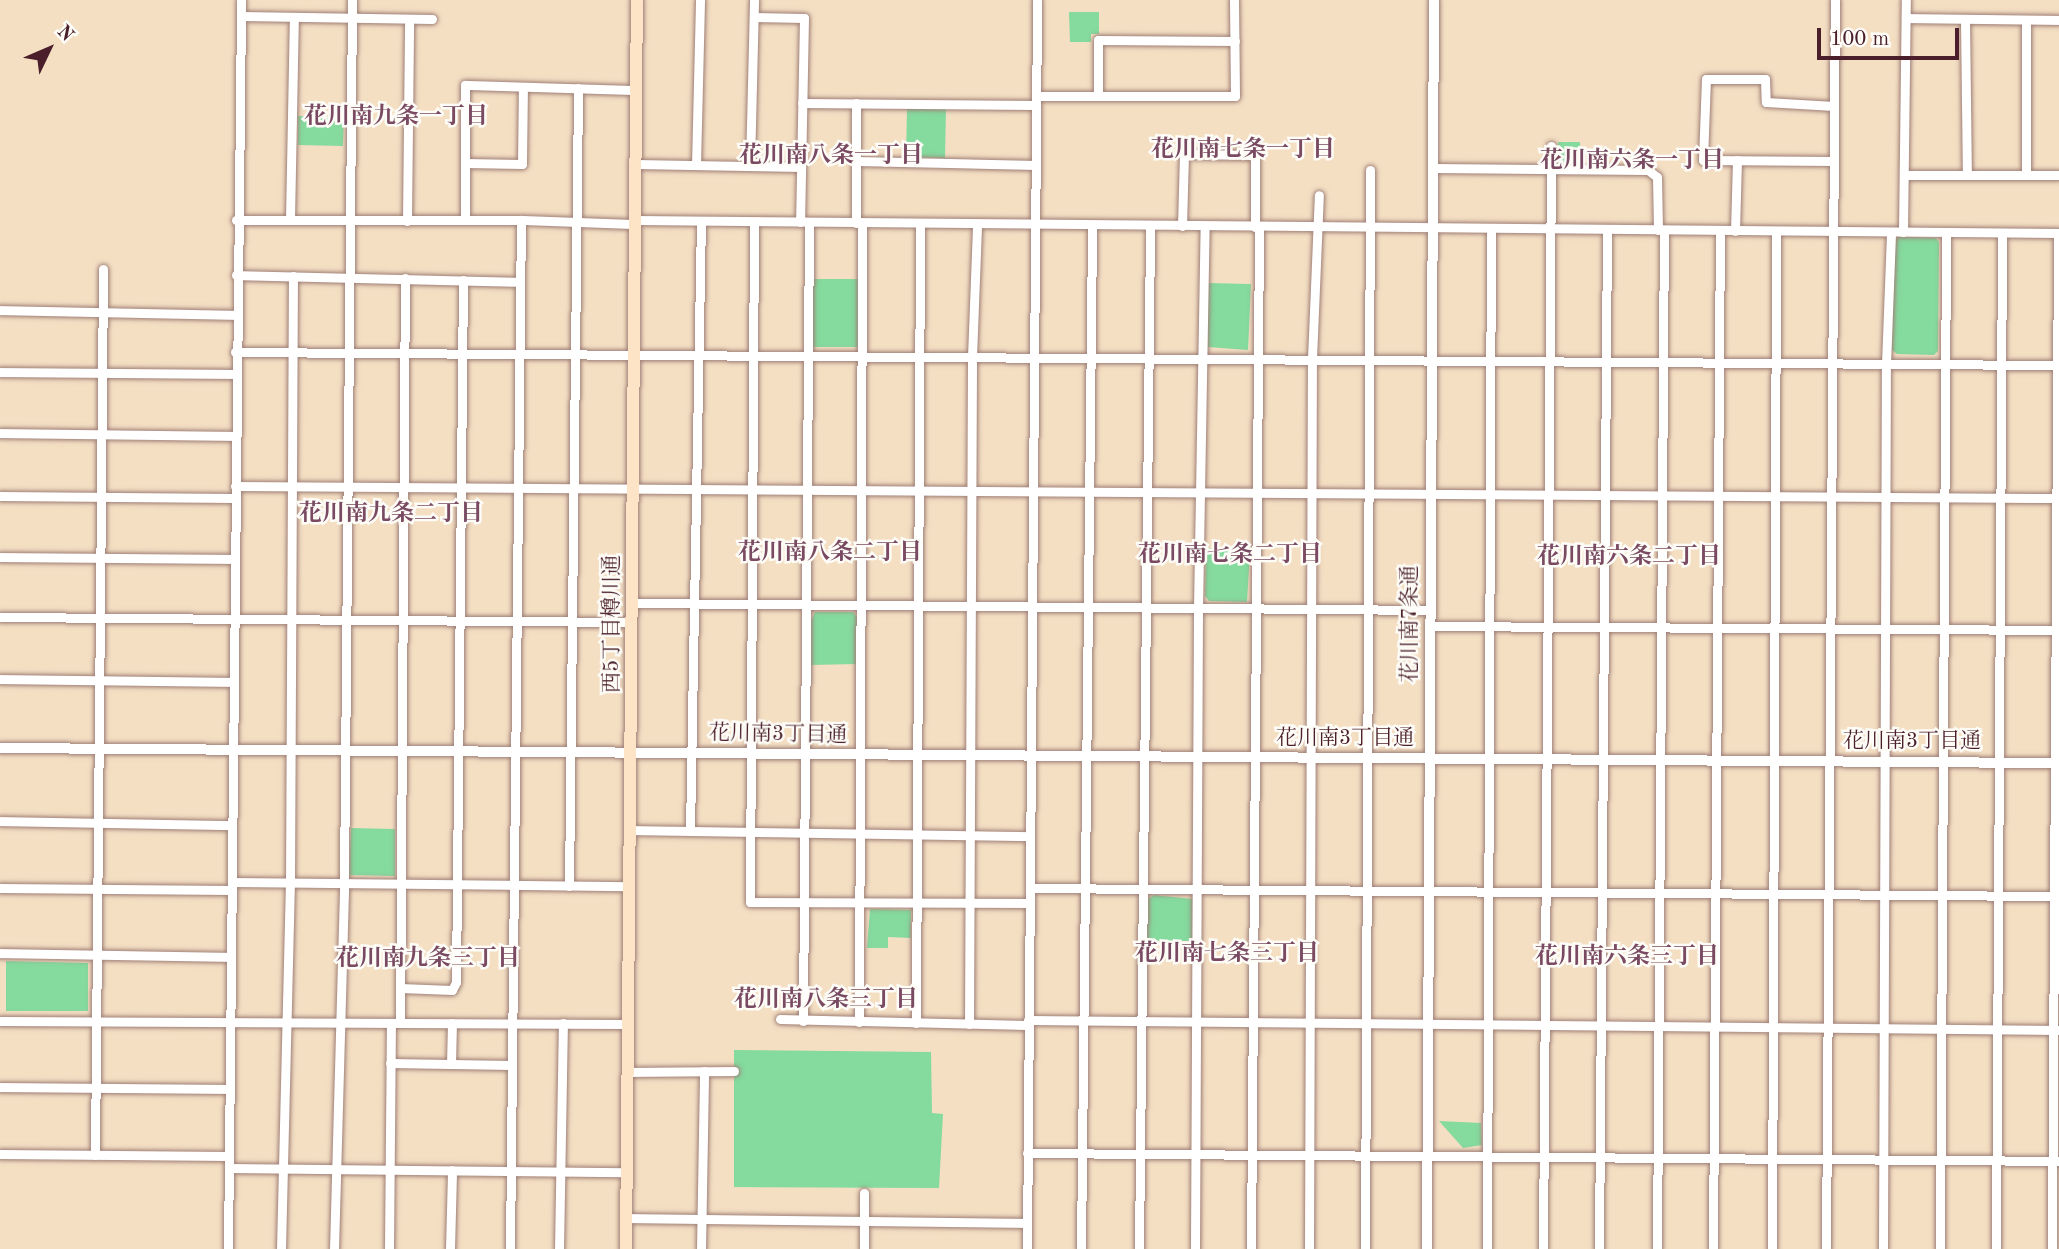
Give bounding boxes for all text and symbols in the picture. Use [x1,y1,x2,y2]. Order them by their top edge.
north arrow [14,14,84,84]
scale bar [1821,14,1963,58]
text: N [53,22,76,46]
text: 100 m [1830,29,1889,50]
district label: 花川南九条一丁目 [304,103,488,131]
district label: 花川南七条一丁目 [1151,136,1335,164]
district label: 花川南八条一丁目 [739,142,923,170]
district label: 花川南六条一丁目 [1540,147,1724,175]
district label: 花川南九条二丁目 [299,500,483,528]
district label: 花川南八条二丁目 [738,539,922,567]
district label: 花川南七条二丁目 [1138,541,1322,569]
district label: 花川南六条二丁目 [1537,543,1721,571]
street label: 西5丁目樽川通 [600,555,626,693]
street label: 花川南7条通 [1398,565,1424,683]
street label: 花川南3丁目通 [709,721,847,749]
street label: 花川南3丁目通 [1276,726,1414,752]
street label: 花川南3丁目通 [1843,729,1981,755]
district label: 花川南七条三丁目 [1135,940,1319,968]
district label: 花川南六条三丁目 [1535,943,1719,971]
district label: 花川南九条三丁目 [336,945,520,973]
district label: 花川南八条三丁目 [734,986,918,1014]

